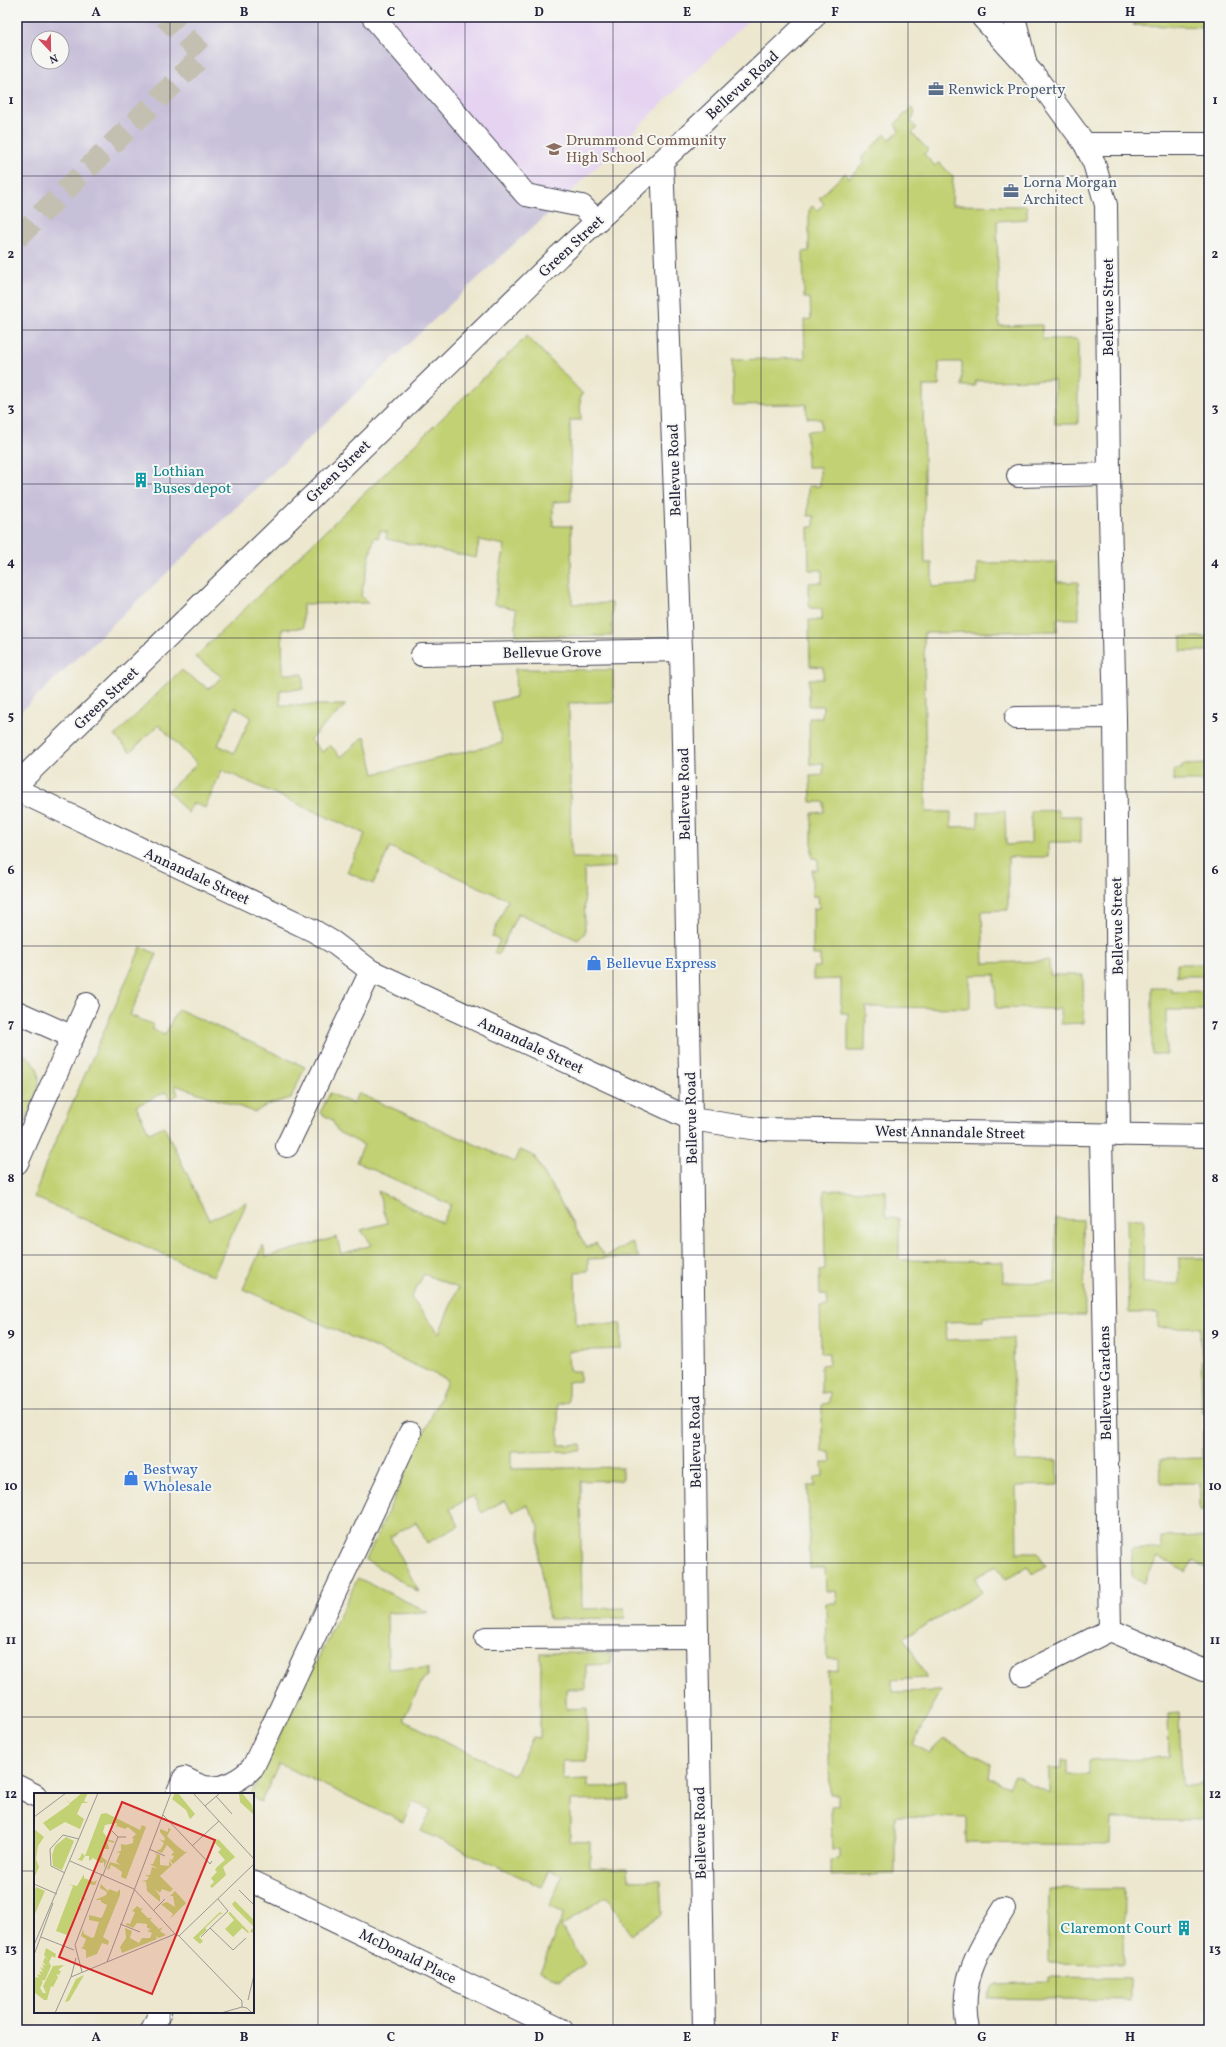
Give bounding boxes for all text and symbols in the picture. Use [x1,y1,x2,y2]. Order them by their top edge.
text: A [91,4,101,22]
text: B [240,4,249,22]
text: C [387,4,395,22]
text: D [534,4,544,22]
text: E [683,4,691,22]
text: F [831,4,839,22]
text: G [977,4,987,22]
text: H [1125,4,1135,22]
north arrow [30,30,70,70]
street label: Bellevue Road [702,47,784,125]
text: N [47,49,60,66]
office icon: Renwick Property [927,80,945,98]
place label: Renwick Property [948,80,1065,101]
text: 1 [8,92,14,110]
text: 1 [1212,92,1218,110]
place label: Drummond Community High School [566,131,726,169]
school or university icon: Drummond Community High School [545,140,563,158]
place label: Lorna Morgan Architect [1023,173,1117,211]
office icon: Lorna Morgan Architect [1002,182,1020,200]
street label: Green Street [535,211,609,283]
text: 2 [8,246,15,264]
text: 2 [1212,246,1219,264]
street label: Bellevue Street [1099,258,1120,356]
text: 3 [8,400,15,418]
text: 3 [1212,400,1219,418]
street label: Bellevue Road [663,423,688,517]
street label: Green Street [302,436,376,508]
place label: Lothian Buses depot [153,462,231,500]
building icon: Lothian Buses depot [132,471,150,489]
text: 4 [7,554,15,572]
text: 4 [1211,554,1219,572]
street label: Bellevue Grove [502,642,602,665]
street label: Green Street [70,663,144,735]
text: 5 [8,708,14,726]
text: 5 [1212,708,1218,726]
street label: Bellevue Road [674,747,697,841]
street label: Annandale Street [140,844,253,911]
text: 6 [7,862,15,880]
text: 6 [1211,862,1219,880]
street label: Bellevue Street [1107,877,1130,975]
shop icon: Bellevue Express [585,954,603,972]
place label: Bellevue Express [606,954,717,975]
street label: Annandale Street [474,1013,587,1080]
text: 7 [8,1016,14,1034]
text: 7 [1212,1016,1218,1034]
street label: Bellevue Road [681,1071,704,1165]
street label: West Annandale Street [875,1122,1025,1145]
text: 8 [7,1170,15,1188]
text: 8 [1211,1170,1219,1188]
text: 9 [7,1324,15,1342]
text: 9 [1211,1324,1219,1342]
street label: Bellevue Gardens [1095,1326,1118,1440]
street label: Bellevue Road [685,1395,708,1489]
place label: Bestway Wholesale [143,1460,212,1498]
shop icon: Bestway Wholesale [122,1469,140,1487]
text: 10 [4,1478,18,1496]
text: 10 [1208,1478,1222,1496]
text: 11 [6,1632,16,1650]
text: 11 [1210,1632,1220,1650]
text: 12 [5,1786,17,1804]
street label: Bellevue Road [690,1786,713,1880]
text: 12 [1209,1786,1221,1804]
inset map [34,1793,254,2013]
place label: Claremont Court [1061,1919,1172,1940]
building icon: Claremont Court [1175,1919,1193,1937]
street label: McDonald Place [355,1925,460,1990]
text: 13 [5,1941,17,1959]
text: 13 [1209,1941,1221,1959]
text: A [91,2029,101,2047]
text: B [240,2029,249,2047]
text: C [387,2029,395,2047]
text: D [534,2029,544,2047]
text: E [683,2029,691,2047]
text: F [831,2029,839,2047]
text: G [977,2029,987,2047]
text: H [1125,2029,1135,2047]

